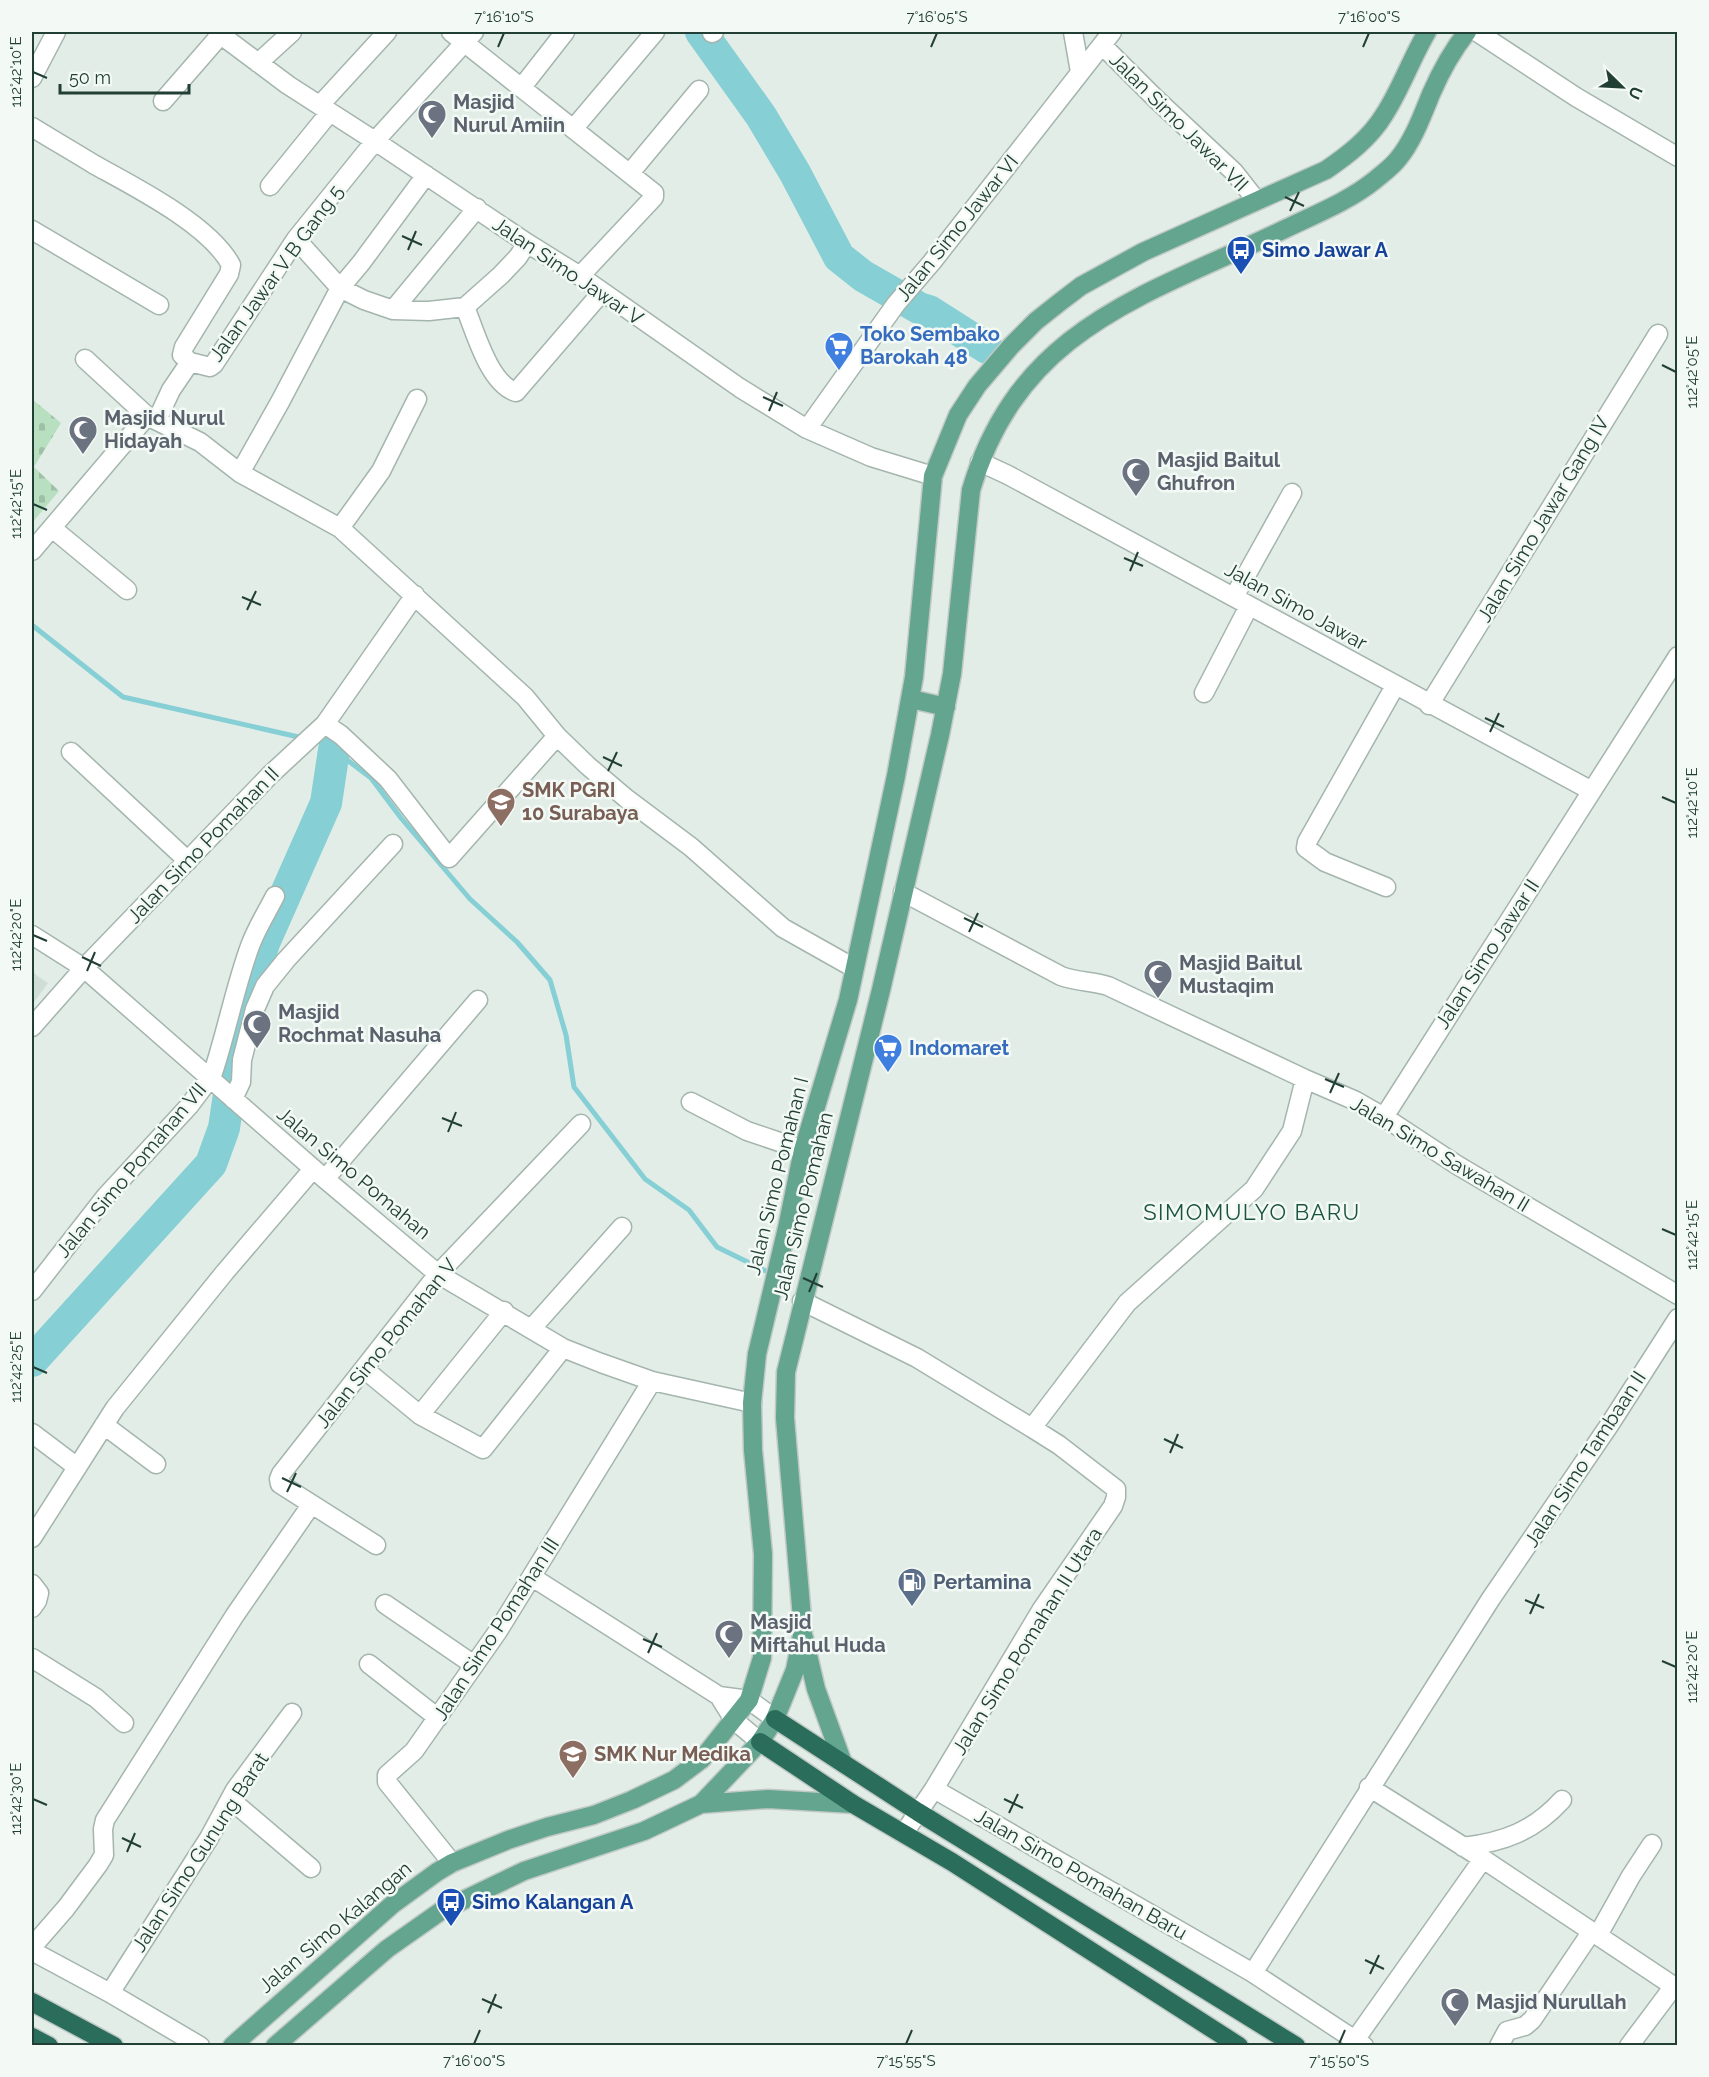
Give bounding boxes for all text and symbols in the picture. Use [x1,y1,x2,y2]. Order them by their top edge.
text: 7°16'10"S [474,8,534,26]
text: 7°16'05"S [906,8,968,26]
text: 7°16'00"S [1338,8,1400,26]
text: 112°42'10"E [7,36,25,108]
street label: Jalan Simo Jawar VII [1105,48,1253,196]
scale bar [60,57,189,95]
north arrow [1592,57,1652,117]
text: 50 m [69,67,111,88]
text: U [1624,84,1646,102]
place label: Masjid Nurul Amiin [453,90,565,137]
mosque icon: Masjid Nurul Amiin [416,98,448,140]
street label: Jalan Simo Jawar VI [891,150,1023,306]
street label: Jalan Jawar V B Gang 5 [204,180,348,366]
street label: Jalan Simo Jawar V [488,212,648,330]
bus stop icon: Simo Jawar A [1225,234,1257,276]
place label: Simo Jawar A [1262,238,1389,262]
place label: Toko Sembako Barokah 48 [860,322,1000,369]
supermarket icon: Toko Sembako Barokah 48 [823,330,855,372]
text: 112°42'05"E [1683,336,1701,408]
place label: Masjid Nurul Hidayah [104,406,225,453]
street label: Jalan Simo Jawar Gang IV [1472,411,1614,626]
mosque icon: Masjid Nurul Hidayah [67,414,99,456]
place label: Masjid Baitul Ghufron [1157,448,1281,495]
mosque icon: Masjid Baitul Ghufron [1120,456,1152,498]
text: 112°42'15"E [7,469,25,539]
street label: Jalan Simo Jawar [1221,557,1371,655]
street label: Jalan Simo Pomahan II [122,762,284,928]
text: 112°42'10"E [1683,767,1701,839]
place label: SMK PGRI 10 Surabaya [522,778,639,825]
school or university icon: SMK PGRI 10 Surabaya [485,786,517,828]
street label: Jalan Simo Jawar II [1430,875,1544,1033]
text: 112°42'20"E [7,899,25,971]
place label: Masjid Baitul Mustaqim [1179,951,1303,998]
mosque icon: Masjid Baitul Mustaqim [1142,958,1174,1000]
place label: Masjid Rochmat Nasuha [278,1000,441,1047]
mosque icon: Masjid Rochmat Nasuha [241,1008,273,1050]
supermarket icon: Indomaret [872,1032,904,1074]
place label: Indomaret [909,1036,1009,1060]
street label: Jalan Simo Pomahan I [741,1075,813,1277]
street label: Jalan Simo Pomahan VII [51,1078,211,1262]
street label: Jalan Simo Sawahan II [1346,1091,1534,1217]
street label: Jalan Simo Pomahan [272,1102,436,1244]
street label: Jalan Simo Pomahan [768,1109,838,1303]
district label: SIMOMULYO BARU [1143,1199,1361,1225]
text: 112°42'15"E [1683,1200,1701,1270]
street label: Jalan Simo Pomahan V [310,1253,462,1433]
text: 112°42'25"E [7,1331,25,1403]
street label: Jalan Simo Tambaan II [1519,1367,1651,1551]
street label: Jalan Simo Pomahan II Utara [947,1523,1107,1759]
street label: Jalan Simo Pomahan III [428,1533,564,1725]
fuel station icon: Pertamina [896,1566,928,1608]
place label: Pertamina [933,1570,1031,1594]
place label: Masjid Miftahul Huda [750,1610,886,1657]
mosque icon: Masjid Miftahul Huda [713,1618,745,1660]
text: 112°42'20"E [1683,1631,1701,1703]
school or university icon: SMK Nur Medika [557,1738,589,1780]
place label: SMK Nur Medika [594,1742,751,1766]
street label: Jalan Simo Gunung Barat [127,1748,274,1956]
text: 112°42'30"E [7,1763,25,1835]
street label: Jalan Simo Pomahan Baru [971,1803,1191,1945]
street label: Jalan Simo Kalangan [254,1856,416,1998]
bus stop icon: Simo Kalangan A [435,1886,467,1928]
place label: Simo Kalangan A [472,1890,634,1914]
mosque icon: Masjid Nurullah [1439,1986,1471,2028]
place label: Masjid Nurullah [1476,1990,1627,2014]
text: 7°16'00"S [443,2052,505,2070]
text: 7°15'55"S [876,2052,936,2070]
text: 7°15'50"S [1309,2052,1369,2070]

